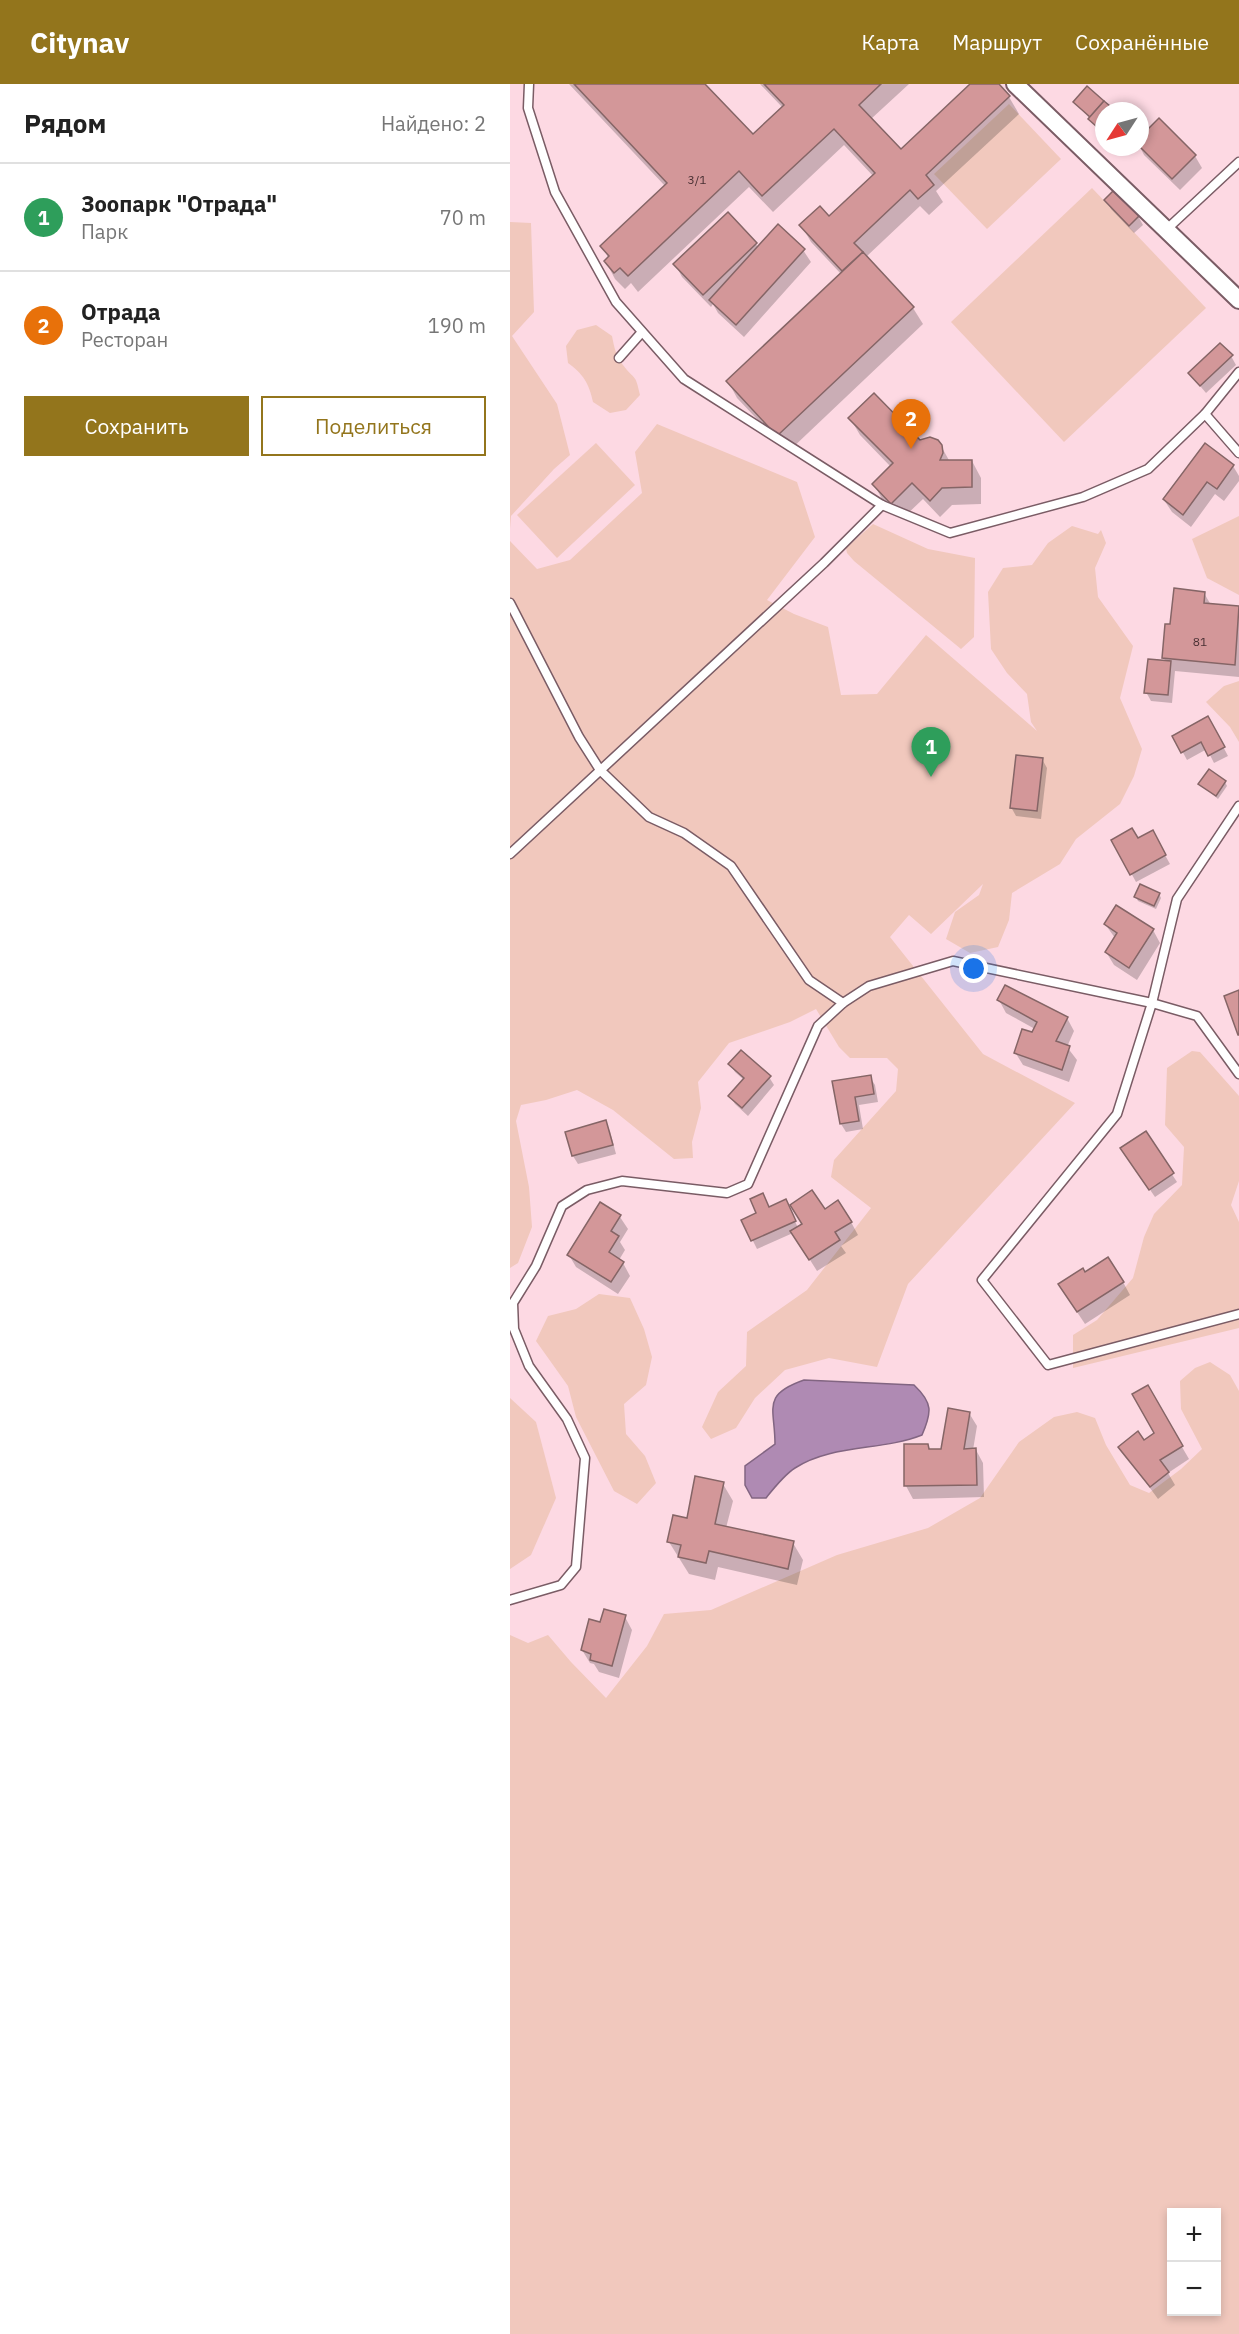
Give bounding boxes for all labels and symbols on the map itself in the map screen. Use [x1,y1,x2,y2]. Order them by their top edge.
north arrow [1095,102,1149,156]
house number: 3/1 [688,172,707,187]
pin: 2 [892,400,930,449]
house number: 81 [1193,634,1207,649]
pin: 1 [912,728,950,777]
your location [959,954,988,983]

